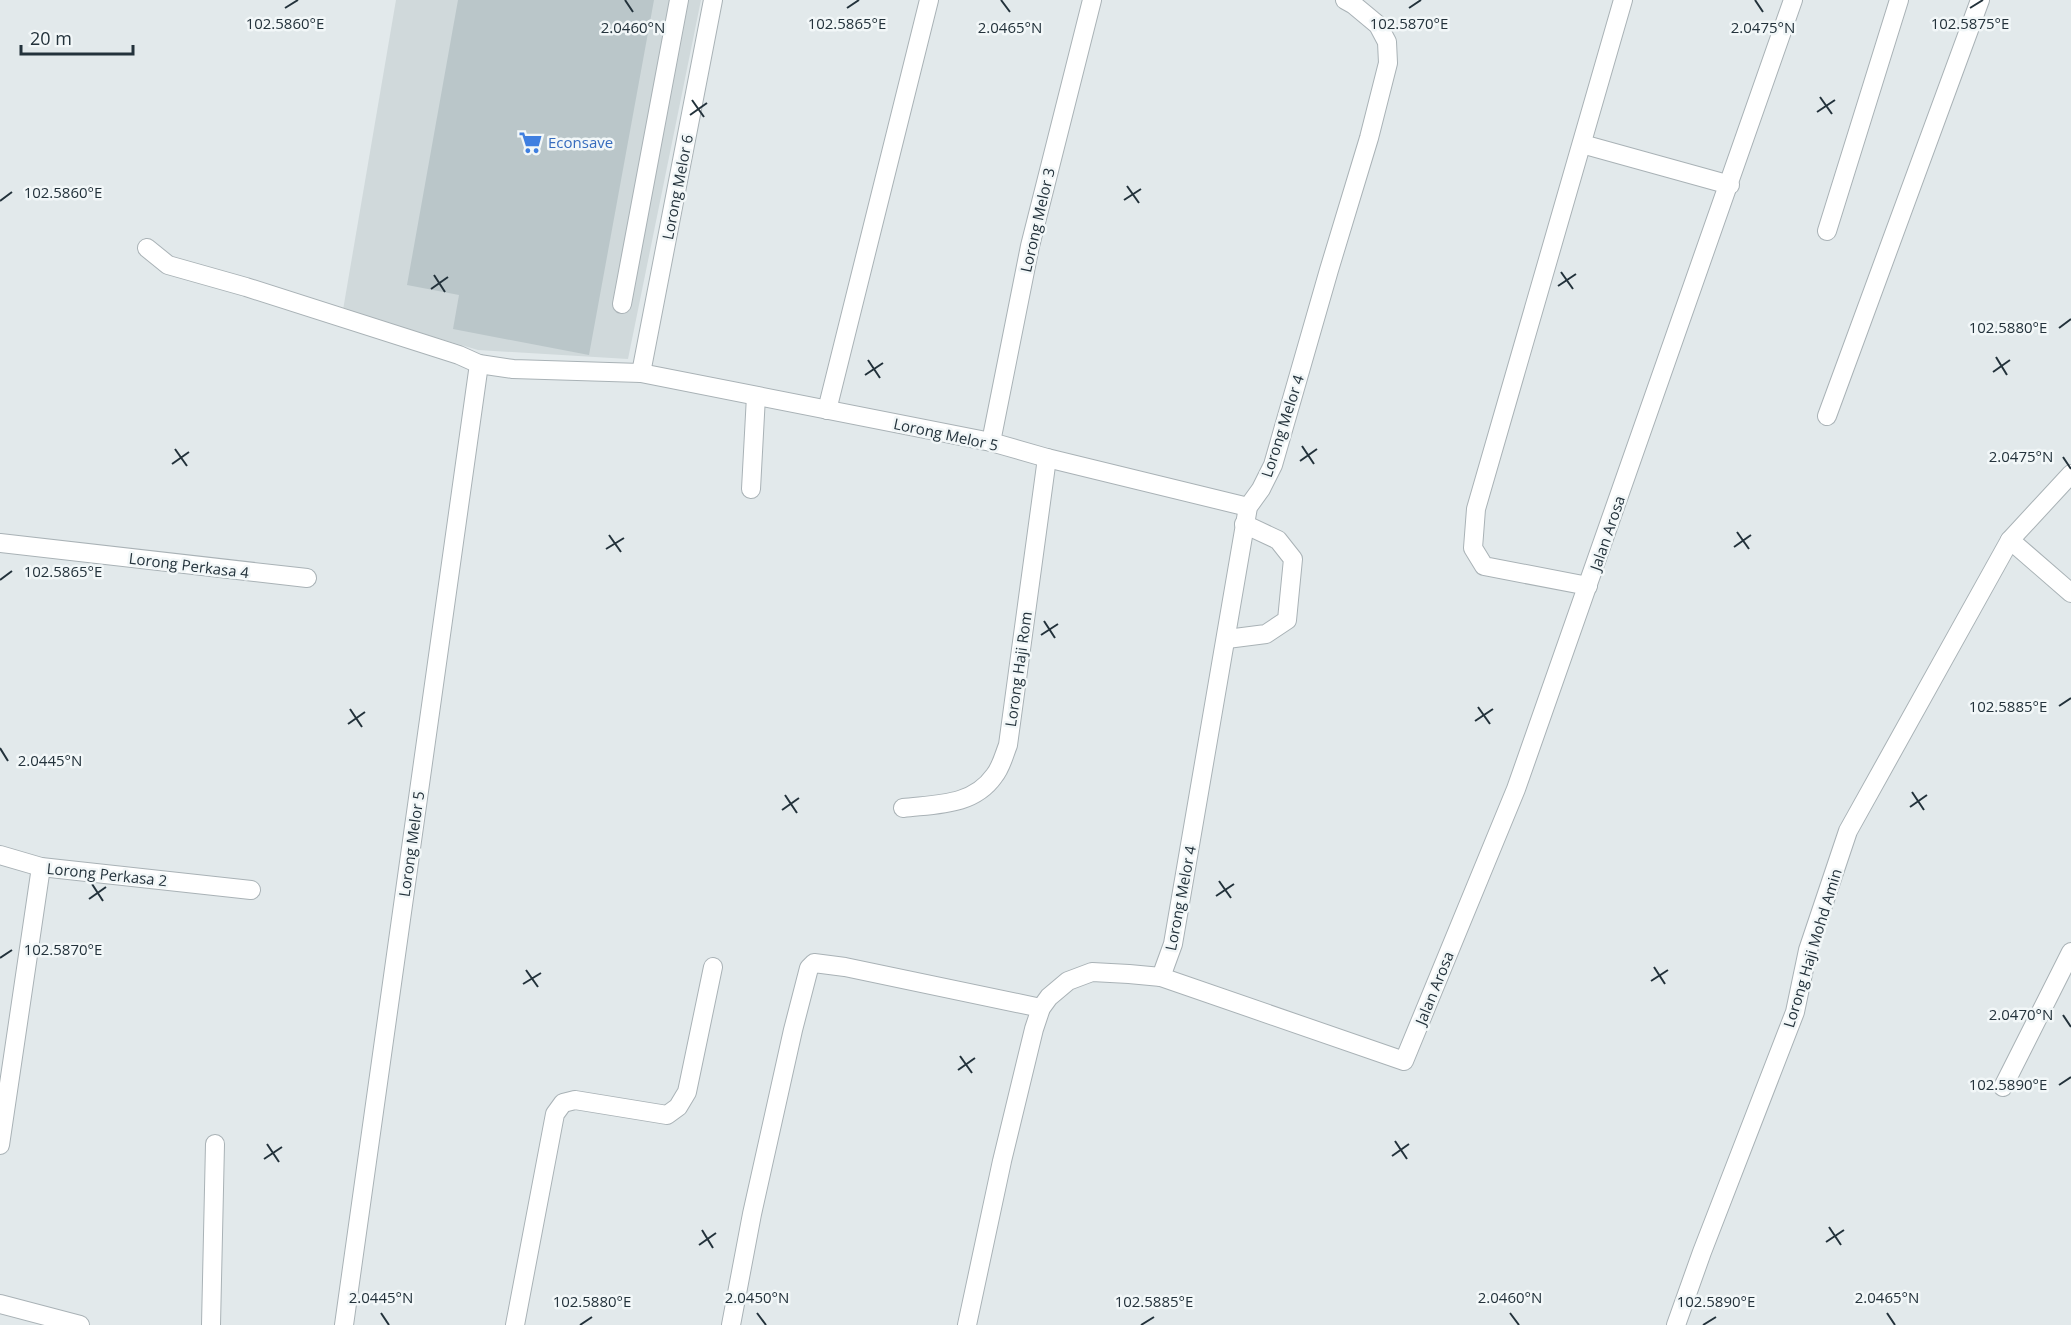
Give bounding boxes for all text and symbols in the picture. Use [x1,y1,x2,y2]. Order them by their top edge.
text: 102.5860°E [246,13,324,33]
text: 102.5865°E [808,13,886,33]
text: 102.5870°E [1370,13,1448,33]
text: 102.5875°E [1931,13,2009,33]
text: 2.0460°N [601,17,665,37]
text: 2.0465°N [978,17,1042,37]
text: 2.0475°N [1731,17,1795,37]
scale bar [21,18,134,56]
text: 20 m [30,26,72,50]
supermarket icon: Econsave [517,129,543,155]
place label: Econsave [548,132,613,152]
street label: Lorong Melor 6 [657,133,697,241]
street label: Lorong Melor 3 [1015,166,1059,274]
text: 102.5860°E [24,182,102,202]
text: 102.5880°E [1969,317,2047,337]
street label: Lorong Melor 4 [1256,372,1308,480]
street label: Lorong Melor 5 [892,413,1000,455]
text: 2.0475°N [1989,446,2053,466]
street label: Jalan Arosa [1584,493,1629,575]
street label: Lorong Perkasa 4 [128,548,251,582]
text: 102.5865°E [24,561,102,581]
street label: Lorong Haji Rom [1000,610,1036,728]
text: 102.5885°E [1969,696,2047,716]
text: 2.0445°N [18,750,82,770]
street label: Lorong Melor 5 [394,790,428,898]
street label: Lorong Melor 4 [1160,843,1200,952]
street label: Lorong Perkasa 2 [46,858,168,890]
street label: Lorong Haji Mohd Amin [1778,866,1846,1030]
text: 102.5870°E [24,939,102,959]
street label: Jalan Arosa [1409,948,1458,1030]
text: 2.0470°N [1989,1004,2053,1024]
text: 102.5890°E [1969,1074,2047,1094]
text: 2.0445°N [349,1287,413,1307]
text: 2.0450°N [725,1287,789,1307]
text: 2.0460°N [1478,1287,1542,1307]
text: 2.0465°N [1855,1287,1919,1307]
text: 102.5880°E [553,1291,631,1311]
text: 102.5885°E [1115,1291,1193,1311]
text: 102.5890°E [1677,1291,1755,1311]

